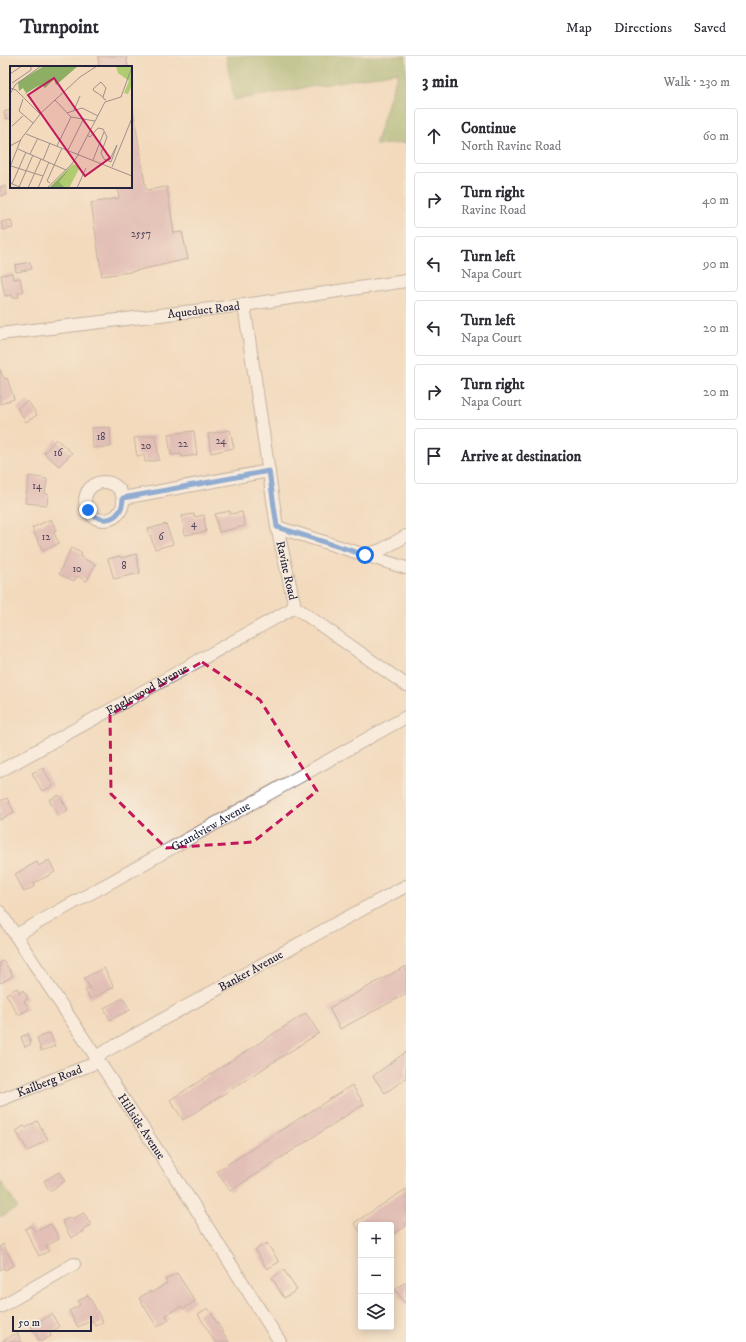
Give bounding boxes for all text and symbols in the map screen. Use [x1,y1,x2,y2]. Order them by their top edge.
text: Turnpoint [20,16,99,39]
text: Map [566,19,592,37]
text: Directions [614,19,672,37]
text: Saved [694,19,726,37]
inset map [10,66,132,188]
text: 3 min [422,71,458,93]
text: Walk · 230 m [664,74,730,90]
text: Continue [461,119,516,138]
icon: ahead [423,125,445,147]
text: 60 m [703,128,729,144]
text: North Ravine Road [461,138,561,154]
text: Turn right [461,183,524,202]
icon: right [423,189,445,211]
text: 40 m [702,192,729,208]
text: Ravine Road [461,202,526,218]
house number: 2557 [131,228,151,240]
text: Turn left [461,247,515,266]
icon: left [423,253,445,275]
text: 90 m [703,256,729,272]
text: Napa Court [461,266,522,282]
street label: Aqueduct Road [167,298,241,322]
text: Turn left [461,311,515,330]
icon: left [423,317,445,339]
text: 20 m [703,320,729,336]
text: Napa Court [461,330,522,346]
text: Turn right [461,375,524,394]
icon: right [423,381,445,403]
text: 20 m [703,384,729,400]
text: Napa Court [461,394,522,410]
house number: 18 [97,431,105,443]
house number: 24 [216,435,227,447]
house number: 22 [178,438,188,450]
house number: 20 [141,440,151,452]
icon: arrive [423,445,445,467]
house number: 16 [54,447,63,459]
text: Arrive at destination [461,447,581,466]
house number: 14 [32,480,42,492]
route end [79,501,97,519]
house number: 4 [191,518,197,530]
house number: 12 [42,531,50,543]
house number: 6 [158,531,164,543]
street label: Ravine Road [273,540,301,601]
route start [356,546,374,564]
house number: 8 [121,560,127,572]
house number: 10 [72,563,82,575]
street label: Englewood Avenue [103,661,191,718]
street label: Grandview Avenue [168,798,253,854]
street label: Banker Avenue [216,947,286,995]
street label: Kailberg Road [15,1061,84,1100]
street label: Hillside Avenue [115,1091,169,1162]
map controls [358,1222,394,1330]
button: + [358,1222,394,1258]
button: − [358,1258,394,1294]
button: layers [358,1294,394,1330]
scale bar [12,1314,92,1333]
text: 50 m [18,1316,40,1330]

